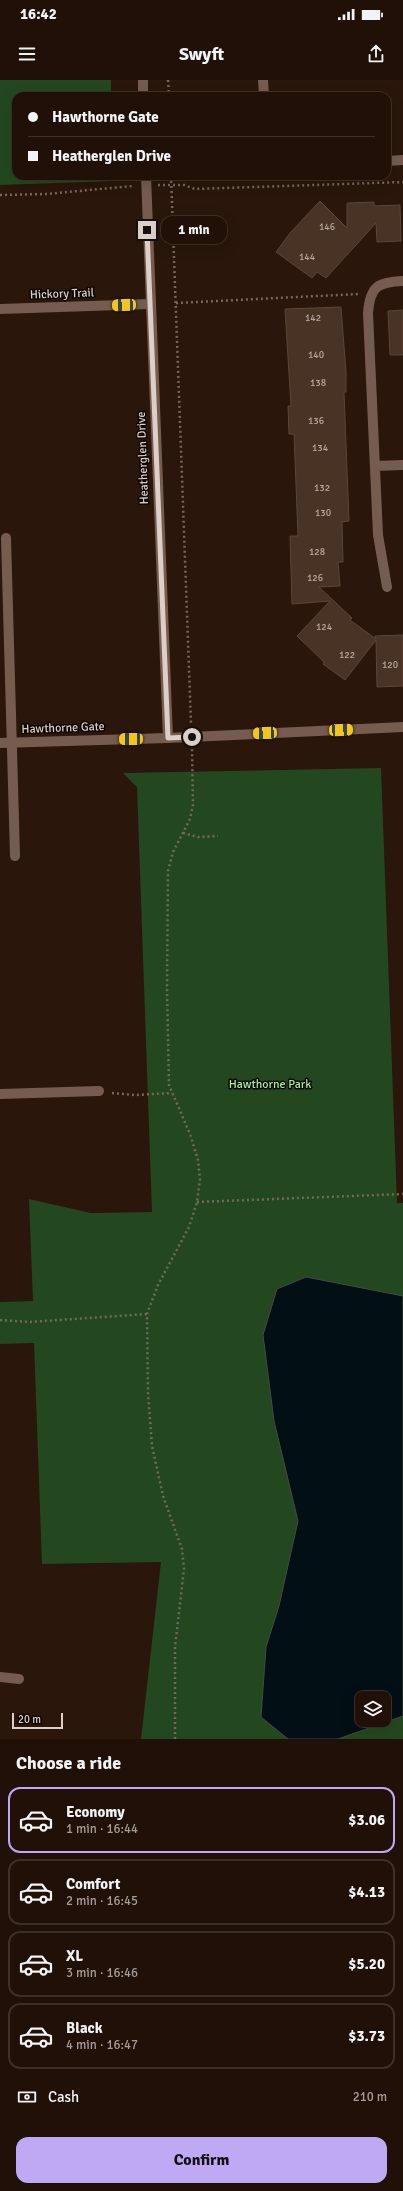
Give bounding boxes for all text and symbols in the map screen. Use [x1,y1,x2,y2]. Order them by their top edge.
text: 16:42 [20,5,57,23]
icon: menu [16,43,38,65]
text: Swyft [179,43,224,65]
icon: share [365,43,387,65]
text: Hawthorne Gate [52,108,159,126]
text: Heatherglen Drive [52,147,171,165]
callout: 1 min [161,216,227,244]
route end [138,221,156,239]
house number: 146 [319,221,335,233]
text: 1 min [178,222,210,238]
house number: 144 [299,251,316,263]
street label: Hickory Trail [29,285,95,303]
car [112,299,136,311]
house number: 142 [305,312,321,324]
house number: 140 [308,349,324,361]
house number: 138 [310,377,326,389]
street label: Heatherglen Drive [134,411,152,505]
house number: 136 [308,415,324,427]
house number: 134 [312,442,329,454]
house number: 132 [314,482,330,494]
house number: 130 [315,507,331,519]
house number: 128 [309,546,325,558]
house number: 126 [307,572,323,584]
house number: 124 [316,621,333,633]
house number: 122 [339,649,355,661]
house number: 120 [382,659,398,671]
street label: Hawthorne Gate [21,719,105,737]
car [329,723,353,737]
car [253,726,277,740]
route start [183,728,201,746]
car [119,733,143,745]
park label: Hawthorne Park [229,1077,311,1092]
map controls [355,1691,391,1727]
button: layers [355,1691,391,1727]
scale bar [12,1711,63,1730]
text: 20 m [18,1713,41,1726]
text: Choose a ride [16,1752,121,1774]
icon: car [18,1802,54,1838]
text: Economy [66,1803,125,1821]
text: $3.06 [348,1811,385,1829]
text: 1 min · 16:44 [66,1821,138,1837]
icon: car [18,1874,54,1910]
text: Comfort [66,1875,120,1893]
text: $4.13 [348,1883,385,1901]
text: 2 min · 16:45 [66,1893,138,1909]
icon: car [18,1946,54,1982]
text: XL [66,1947,83,1965]
text: $5.20 [348,1955,385,1973]
text: 3 min · 16:46 [66,1965,138,1981]
icon: car [18,2018,54,2054]
text: Black [66,2019,103,2037]
text: $3.73 [348,2027,385,2045]
text: 4 min · 16:47 [66,2037,138,2053]
icon: cash [16,2086,38,2108]
text: Cash [48,2088,79,2106]
text: 210 m [353,2089,387,2105]
button: Confirm [16,2137,387,2183]

